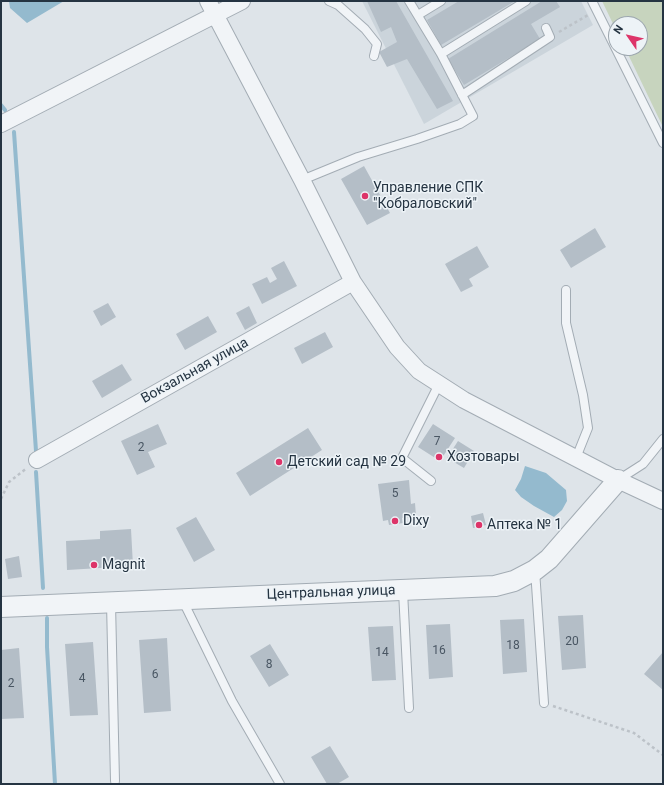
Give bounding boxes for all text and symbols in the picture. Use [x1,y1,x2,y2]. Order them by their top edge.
north arrow [608,16,648,56]
text: N [611,23,626,36]
place label: Управление СПК "Кобраловский" [373,180,483,212]
marker: Управление СПК "Кобраловский" [360,191,370,201]
street label: Вокзальная улица [138,335,252,407]
house number: 7 [434,435,440,449]
house number: 2 [138,441,144,455]
place label: Хозтовары [447,449,520,465]
marker: Хозтовары [434,452,444,462]
place label: Детский сад № 29 [287,454,406,470]
marker: Детский сад № 29 [274,457,284,467]
house number: 5 [392,487,398,501]
place label: Dixy [403,513,429,529]
marker: Dixy [390,516,400,526]
place label: Аптека № 1 [487,517,562,533]
marker: Аптека № 1 [474,520,484,530]
place label: Magnit [102,557,145,573]
marker: Magnit [89,560,99,570]
street label: Центральная улица [266,582,396,604]
house number: 20 [565,635,579,649]
house number: 18 [506,639,520,653]
house number: 16 [432,644,446,658]
house number: 14 [375,646,389,660]
house number: 8 [266,658,272,672]
house number: 6 [152,668,158,682]
house number: 4 [79,672,85,686]
house number: 2 [8,677,14,691]

